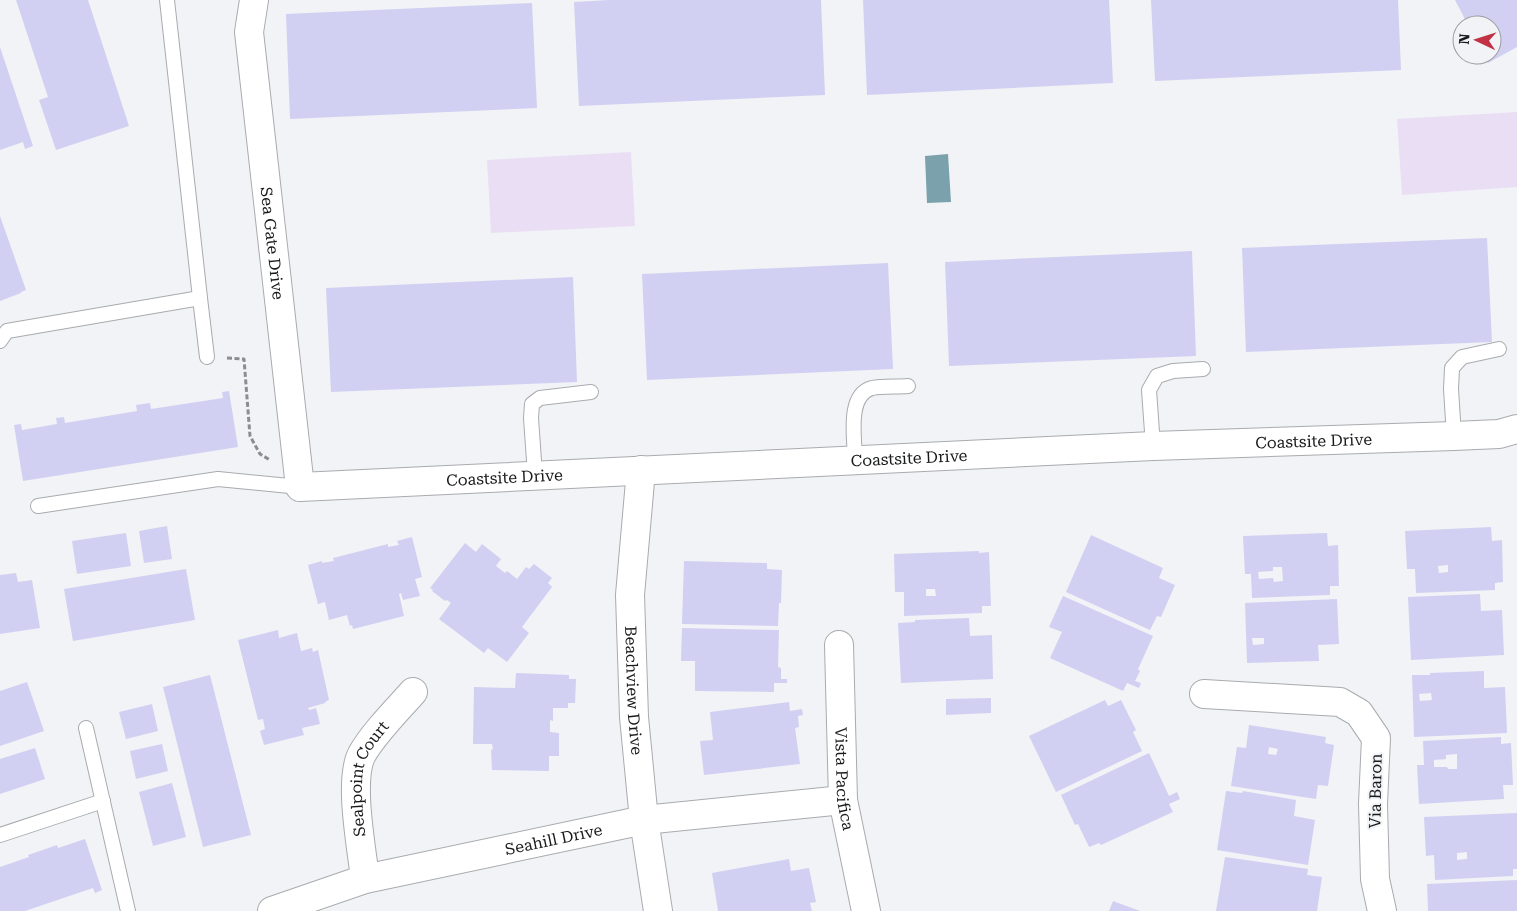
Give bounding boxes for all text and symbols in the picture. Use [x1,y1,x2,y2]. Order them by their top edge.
north arrow [1452,15,1502,65]
text: N [1456,33,1472,45]
street label: Sea Gate Drive [256,186,288,301]
street label: Coastsite Drive [1255,430,1373,453]
street label: Coastsite Drive [850,446,968,471]
street label: Coastsite Drive [446,465,563,490]
street label: Beachview Drive [621,626,647,756]
street label: Sealpoint Court [347,717,393,838]
street label: Vista Pacifica [831,727,858,832]
street label: Via Baron [1365,753,1386,829]
street label: Seahill Drive [503,820,604,859]

